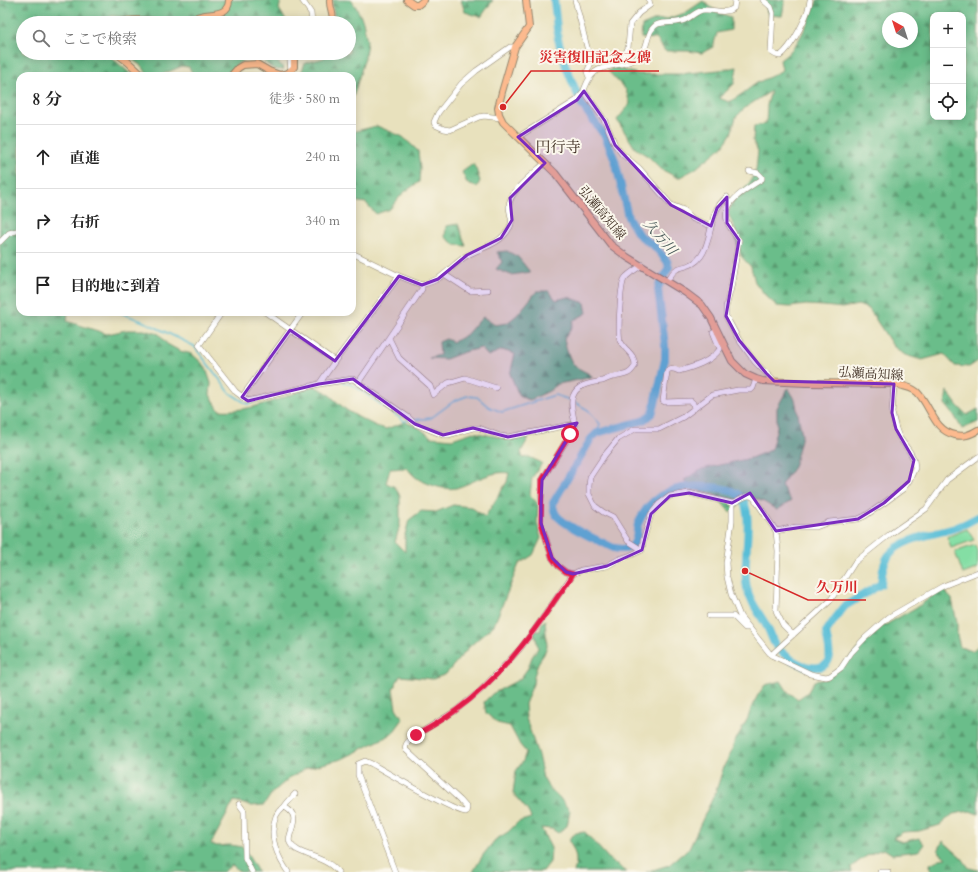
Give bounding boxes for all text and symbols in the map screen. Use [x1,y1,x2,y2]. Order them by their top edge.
north arrow [882,12,918,48]
map controls [930,12,966,120]
button: + [930,12,966,48]
search box [16,16,356,60]
icon: search [30,27,52,49]
text: ここで検索 [62,29,137,49]
callout: 災害復旧記念之碑 [531,45,659,71]
text: 災害復旧記念之碑 [539,48,651,67]
button: − [930,48,966,84]
button: locate [930,84,966,120]
text: 8 分 [32,88,62,111]
text: 徒歩 · 580 m [269,90,340,108]
district label: 円行寺 [535,137,581,157]
icon: ahead [32,146,54,168]
text: 直進 [70,148,100,168]
text: 240 m [306,148,340,166]
street label: 弘瀬高知線 [574,182,630,244]
icon: right [32,210,54,232]
text: 右折 [70,212,100,232]
text: 340 m [306,212,340,230]
water label: 久万川 [639,215,682,261]
icon: arrive [32,274,54,296]
text: 目的地に到着 [70,276,160,296]
street label: 弘瀬高知線 [838,363,904,385]
route start [561,425,579,443]
callout: 久万川 [808,574,866,600]
text: 久万川 [816,578,858,597]
route end [407,726,425,744]

